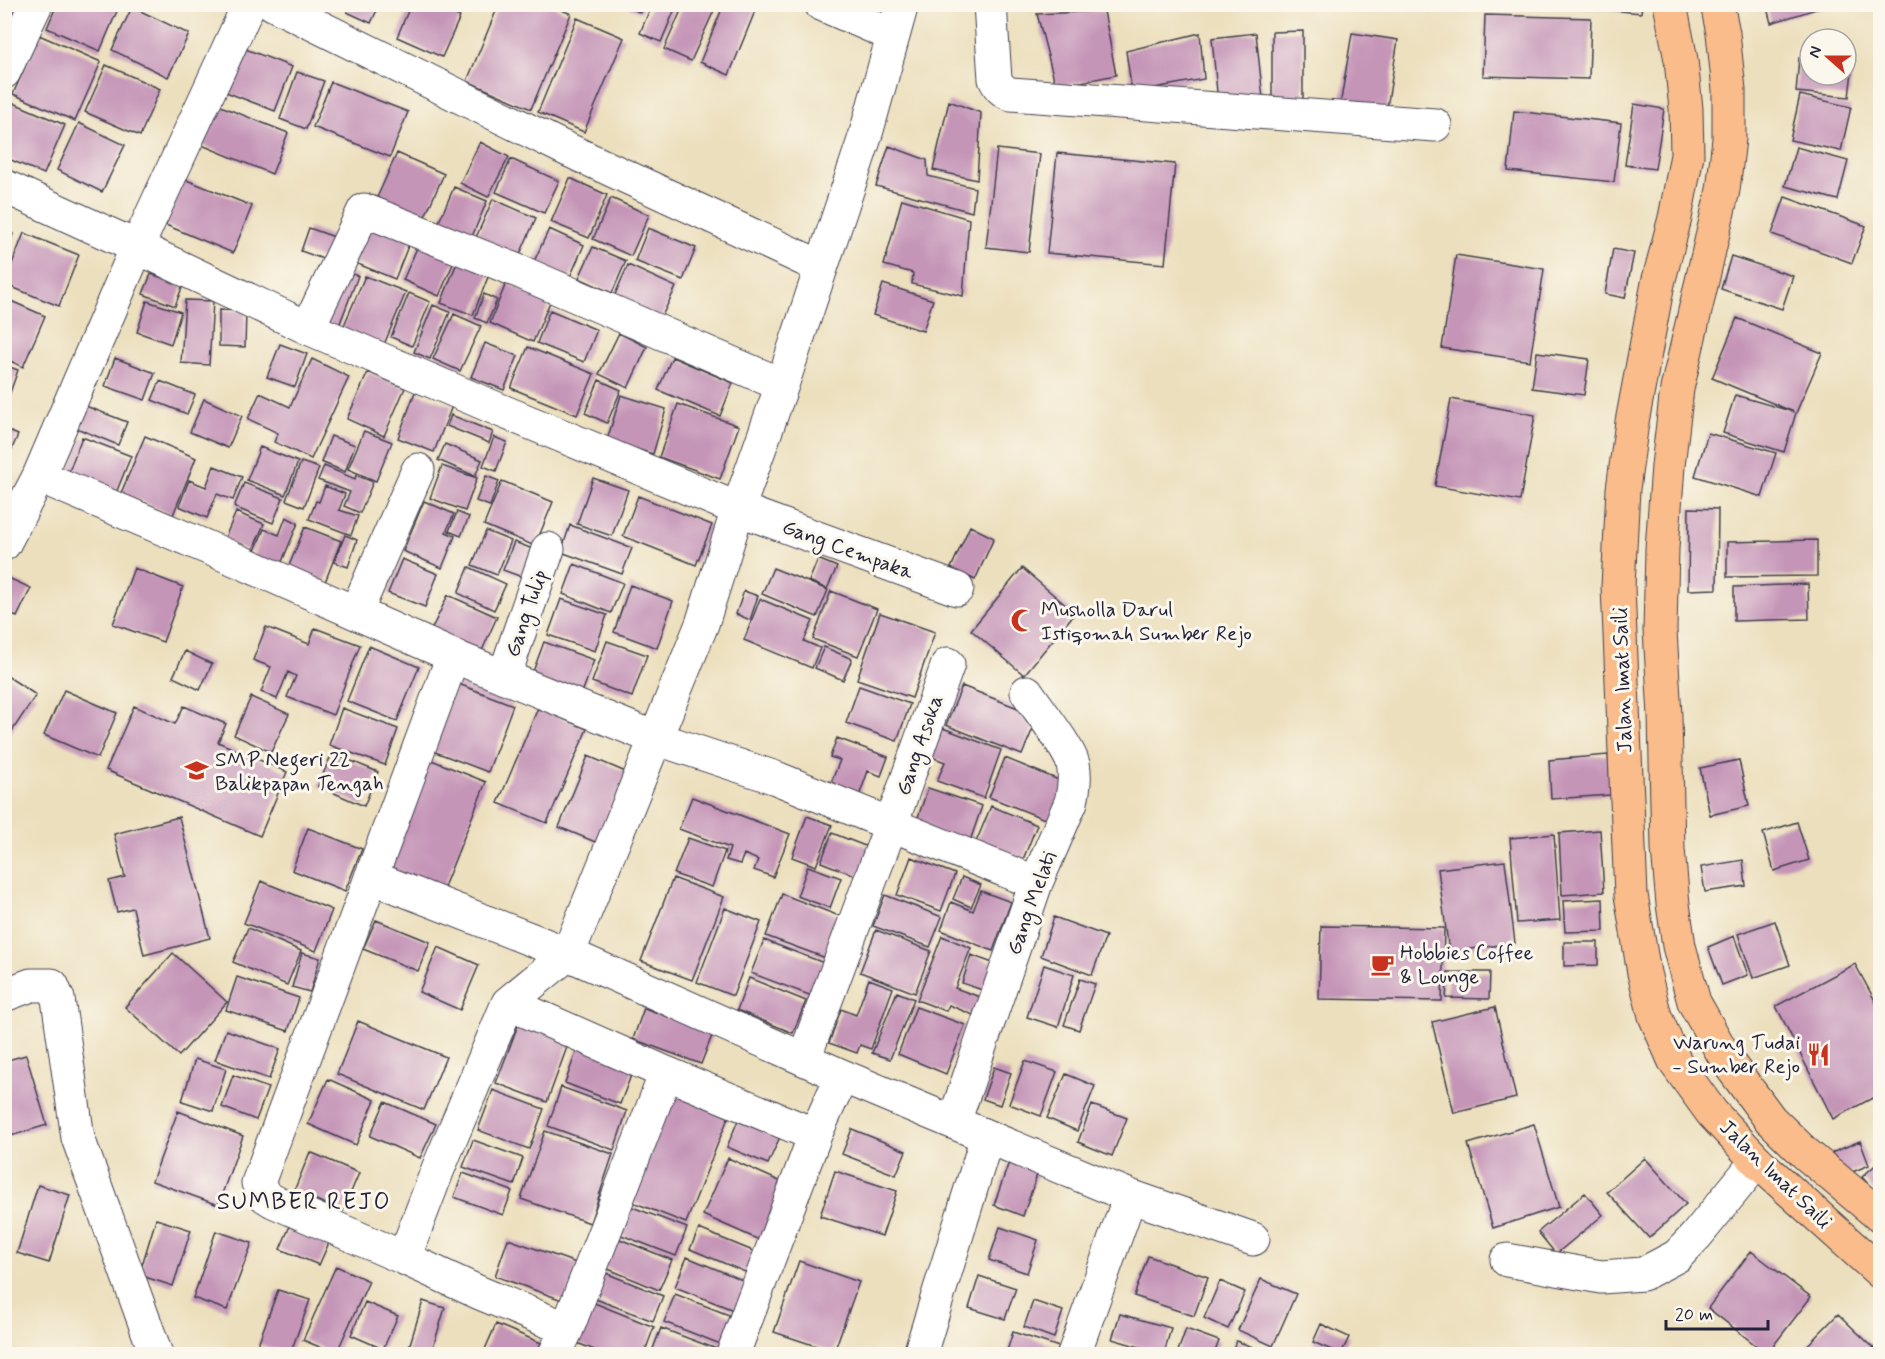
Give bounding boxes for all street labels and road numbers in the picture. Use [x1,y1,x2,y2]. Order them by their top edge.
street label: Gang Cempaka [778,513,918,588]
street label: Gang Tulip [499,566,556,661]
street label: Jalan Imat Saili [1606,606,1640,753]
street label: Gang Asoka [890,691,951,800]
street label: Gang Melati [1000,848,1065,959]
street label: Jalan Imat Saili [1713,1114,1838,1236]

